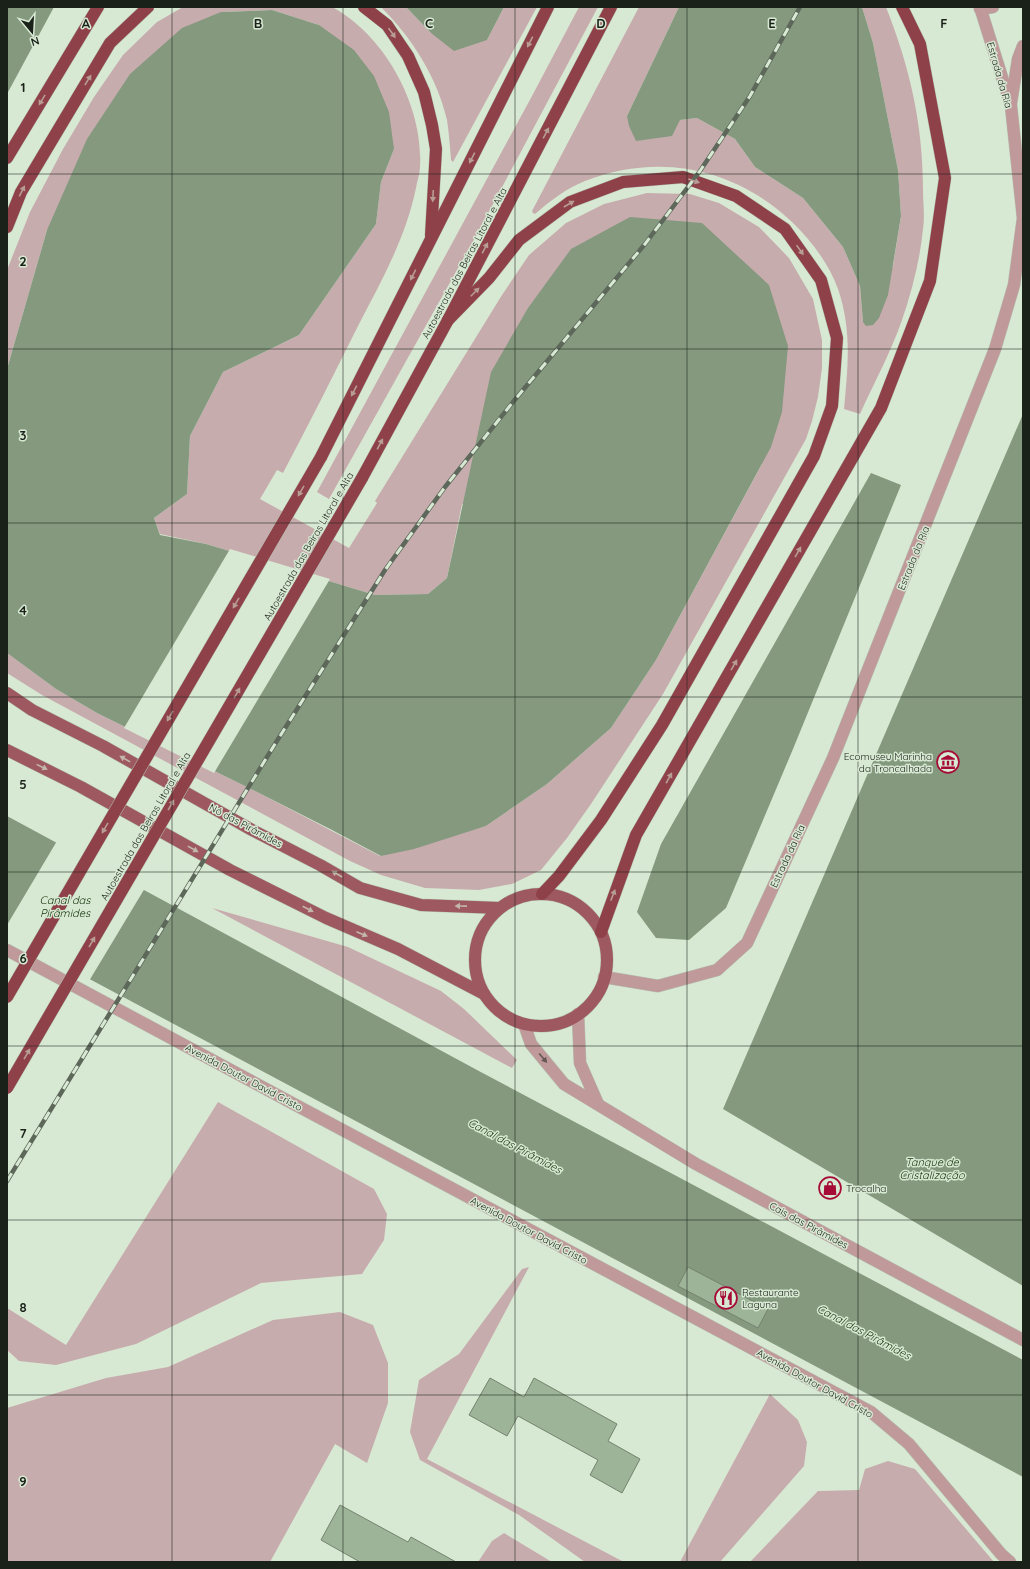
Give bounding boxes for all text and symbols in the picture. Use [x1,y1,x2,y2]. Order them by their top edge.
north arrow [12,12,52,52]
text: A [82,15,91,31]
text: B [254,15,262,31]
text: C [425,15,433,31]
text: D [596,15,606,31]
text: E [768,15,776,31]
text: F [940,15,948,31]
one-way arrow [388,28,396,39]
text: N [29,34,41,49]
one-way arrow [527,36,534,48]
street label: Estrada da Ria [984,41,1015,110]
one-way arrow [85,74,92,86]
text: 1 [20,79,26,95]
one-way arrow [38,94,45,106]
one-way arrow [542,127,549,139]
one-way arrow [469,152,475,164]
one-way arrow [688,178,700,184]
one-way arrow [19,186,25,197]
street label: Autoestrada das Beiras Litoral e Alta [419,186,510,341]
one-way arrow [429,190,436,202]
one-way arrow [563,200,575,207]
one-way arrow [482,242,488,254]
one-way arrow [796,245,804,255]
text: 2 [19,253,27,269]
one-way arrow [410,269,416,280]
one-way arrow [470,287,480,297]
one-way arrow [351,385,357,396]
text: 3 [20,427,27,443]
one-way arrow [377,438,384,449]
street label: Autoestrada das Beiras Litoral e Alta [261,470,356,623]
one-way arrow [298,485,305,497]
street label: Estrada da Ria [895,524,932,592]
one-way arrow [795,546,802,558]
one-way arrow [232,597,239,609]
text: 4 [19,602,27,618]
one-way arrow [730,659,737,671]
one-way arrow [233,687,240,699]
one-way arrow [167,710,174,722]
museum icon: Ecomuseu Marinha da Troncalhada [935,749,961,775]
street label: Autoestrada das Beiras Litoral e Alta [98,750,193,903]
place label: Ecomuseu Marinha da Troncalhada [844,750,932,775]
one-way arrow [119,755,131,762]
one-way arrow [36,764,48,770]
one-way arrow [665,772,672,784]
text: 5 [19,776,27,792]
one-way arrow [168,799,175,811]
street label: Nó das Pirâmides [207,801,285,850]
one-way arrow [102,822,109,834]
street label: Estrada da Ria [767,823,808,890]
one-way arrow [187,846,199,853]
one-way arrow [332,871,343,878]
one-way arrow [611,888,617,900]
water label: Canal das Pirâmides [40,893,91,920]
one-way arrow [454,903,467,909]
one-way arrow [303,906,314,912]
one-way arrow [356,930,368,937]
one-way arrow [88,936,95,948]
text: 6 [19,950,27,966]
street label: Avenida Doutor David Cristo [183,1041,305,1114]
one-way arrow [23,1048,30,1060]
one-way arrow [538,1053,547,1064]
water label: Canal das Pirâmides [466,1115,565,1177]
text: 7 [19,1125,27,1141]
water label: Tanque de Cristalização [899,1155,966,1182]
shop icon: Trocalha [817,1175,843,1201]
place label: Trocalha [846,1182,886,1195]
street label: Avenida Doutor David Cristo [468,1194,590,1267]
street label: Cais das Pirâmides [767,1199,851,1252]
restaurant icon: Restaurante Laguna [713,1285,739,1311]
place label: Restaurante Laguna [742,1286,799,1311]
text: 8 [19,1299,27,1315]
water label: Canal das Pirâmides [815,1301,914,1363]
street label: Avenida Doutor David Cristo [754,1346,875,1421]
text: 9 [19,1473,27,1489]

